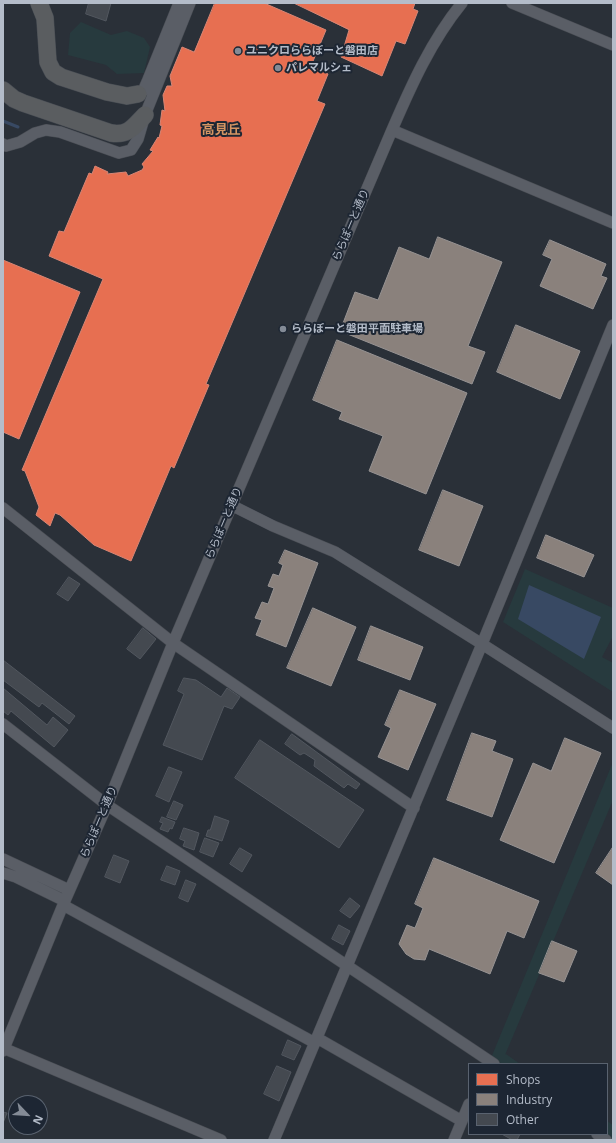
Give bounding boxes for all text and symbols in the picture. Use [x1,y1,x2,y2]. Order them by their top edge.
place label: ユニクロららぽーと磐田店 [246,44,378,58]
marker: ユニクロららぽーと磐田店 [233,46,243,56]
place label: パレマルシェ [286,61,352,75]
marker: パレマルシェ [273,63,283,73]
district label: 高見丘 [202,122,240,138]
street label: ららぽーと通り [330,187,372,263]
place label: ららぽーと磐田平面駐車場 [291,322,423,336]
marker: ららぽーと磐田平面駐車場 [278,324,288,334]
street label: ららぽーと通り [203,485,245,561]
street label: ららぽーと通り [78,784,120,860]
legend [468,1063,608,1135]
text: Shops [506,1071,540,1088]
text: Industry [506,1091,552,1108]
north arrow [8,1095,48,1135]
text: Other [506,1111,539,1128]
text: N [30,1113,47,1127]

